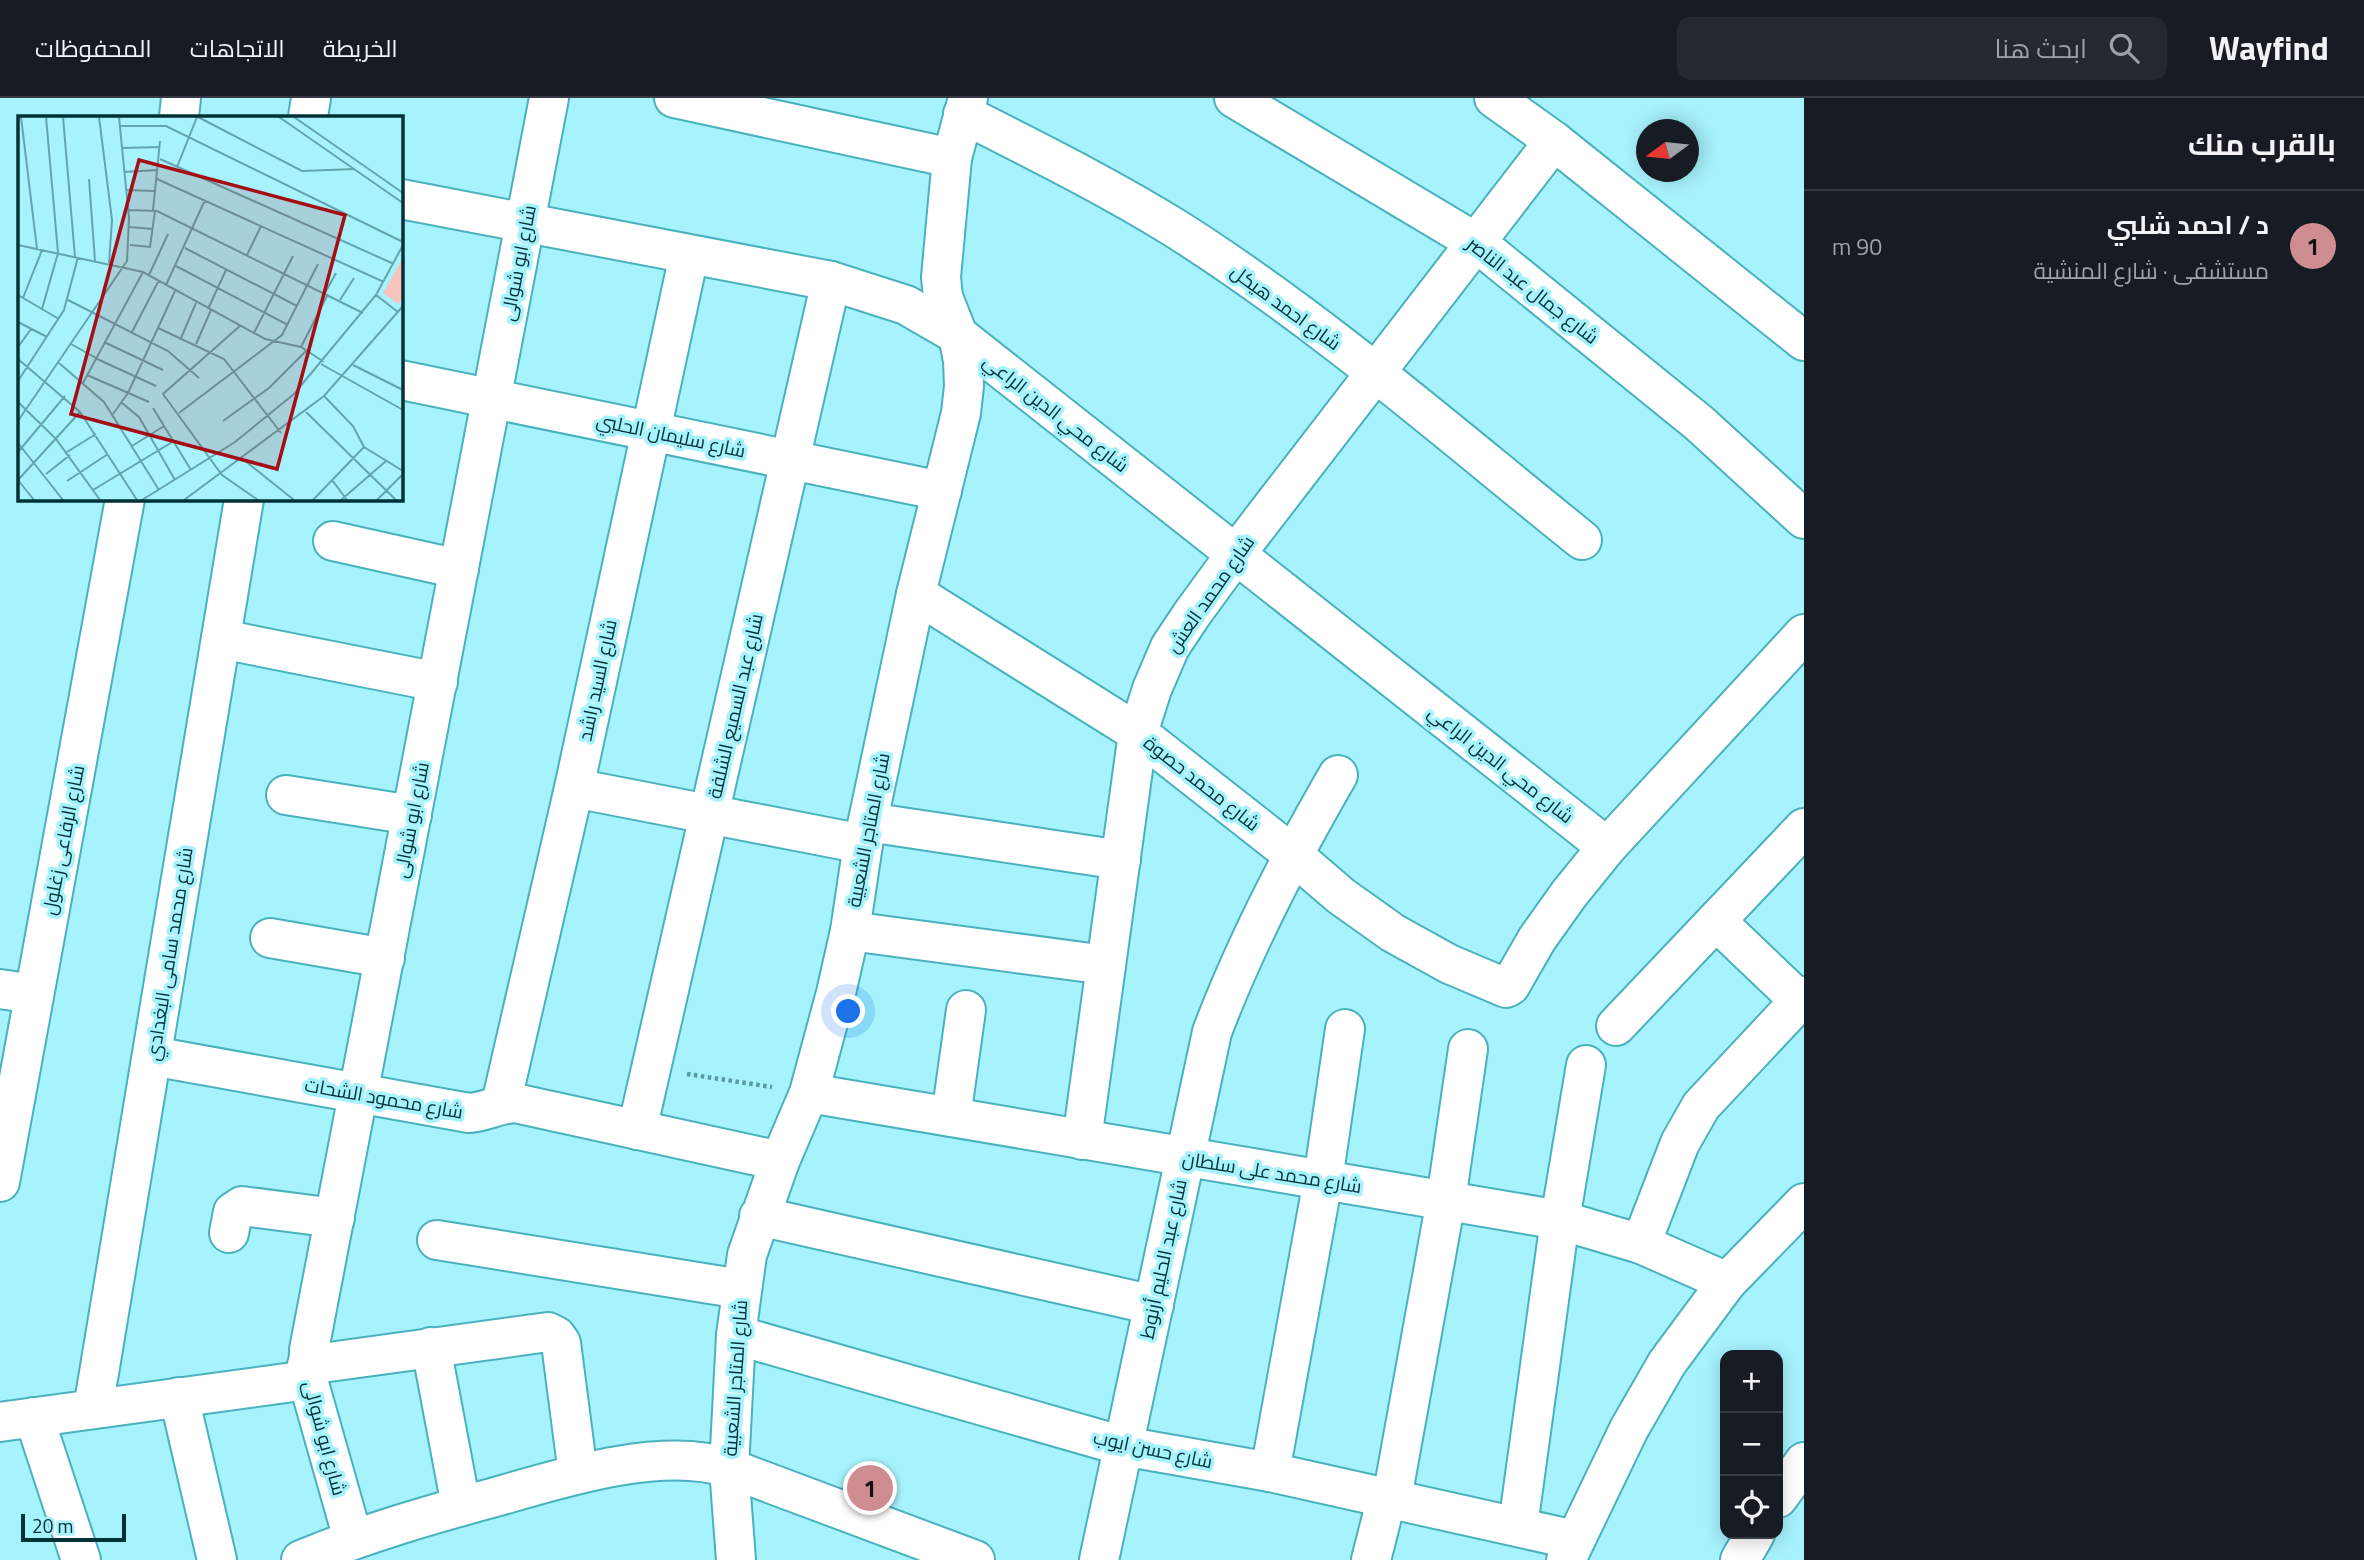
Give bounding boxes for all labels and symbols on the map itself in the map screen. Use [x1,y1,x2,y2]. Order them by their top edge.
inset map [18,116,402,500]
north arrow [1636,119,1699,182]
street label: شارع ابو شوالى [492,202,543,323]
street label: شارع جمال عبد الناصر [1460,228,1605,350]
street label: شارع احمد هيكل [1225,257,1348,357]
street label: شارع محي الدين الراعي [977,346,1135,480]
street label: شارع سليمان الحلبي [593,405,749,465]
street label: شارع محمد العش [1158,529,1261,659]
street label: شارع عبد السميع الشلفة [699,611,770,801]
street label: شارع السيد راشد [569,616,624,743]
street label: شارع محي الدين الراعي [1422,697,1580,831]
street label: شارع محمد حصوة [1138,728,1267,837]
street label: شارع المتاجر الشعبية [838,750,897,910]
street label: شارع ابو شوالى [385,759,436,880]
street label: شارع الرفاعى زغلول [34,762,91,917]
street label: شارع محمد سامى البغدادي [137,845,201,1063]
your location [831,994,865,1028]
street label: شارع محمود الشحات [303,1069,466,1126]
street label: شارع محمد على سلطان [1180,1143,1364,1200]
street label: شارع عبد الحليم أرنوط [1131,1176,1194,1342]
street label: شارع المتاجر الشعبية [715,1299,754,1457]
street label: شارع ابو شوالى [296,1377,355,1498]
street label: شارع حسن ايوب [1091,1422,1215,1475]
pin: 1 [847,1462,893,1514]
scale bar [21,1511,126,1543]

